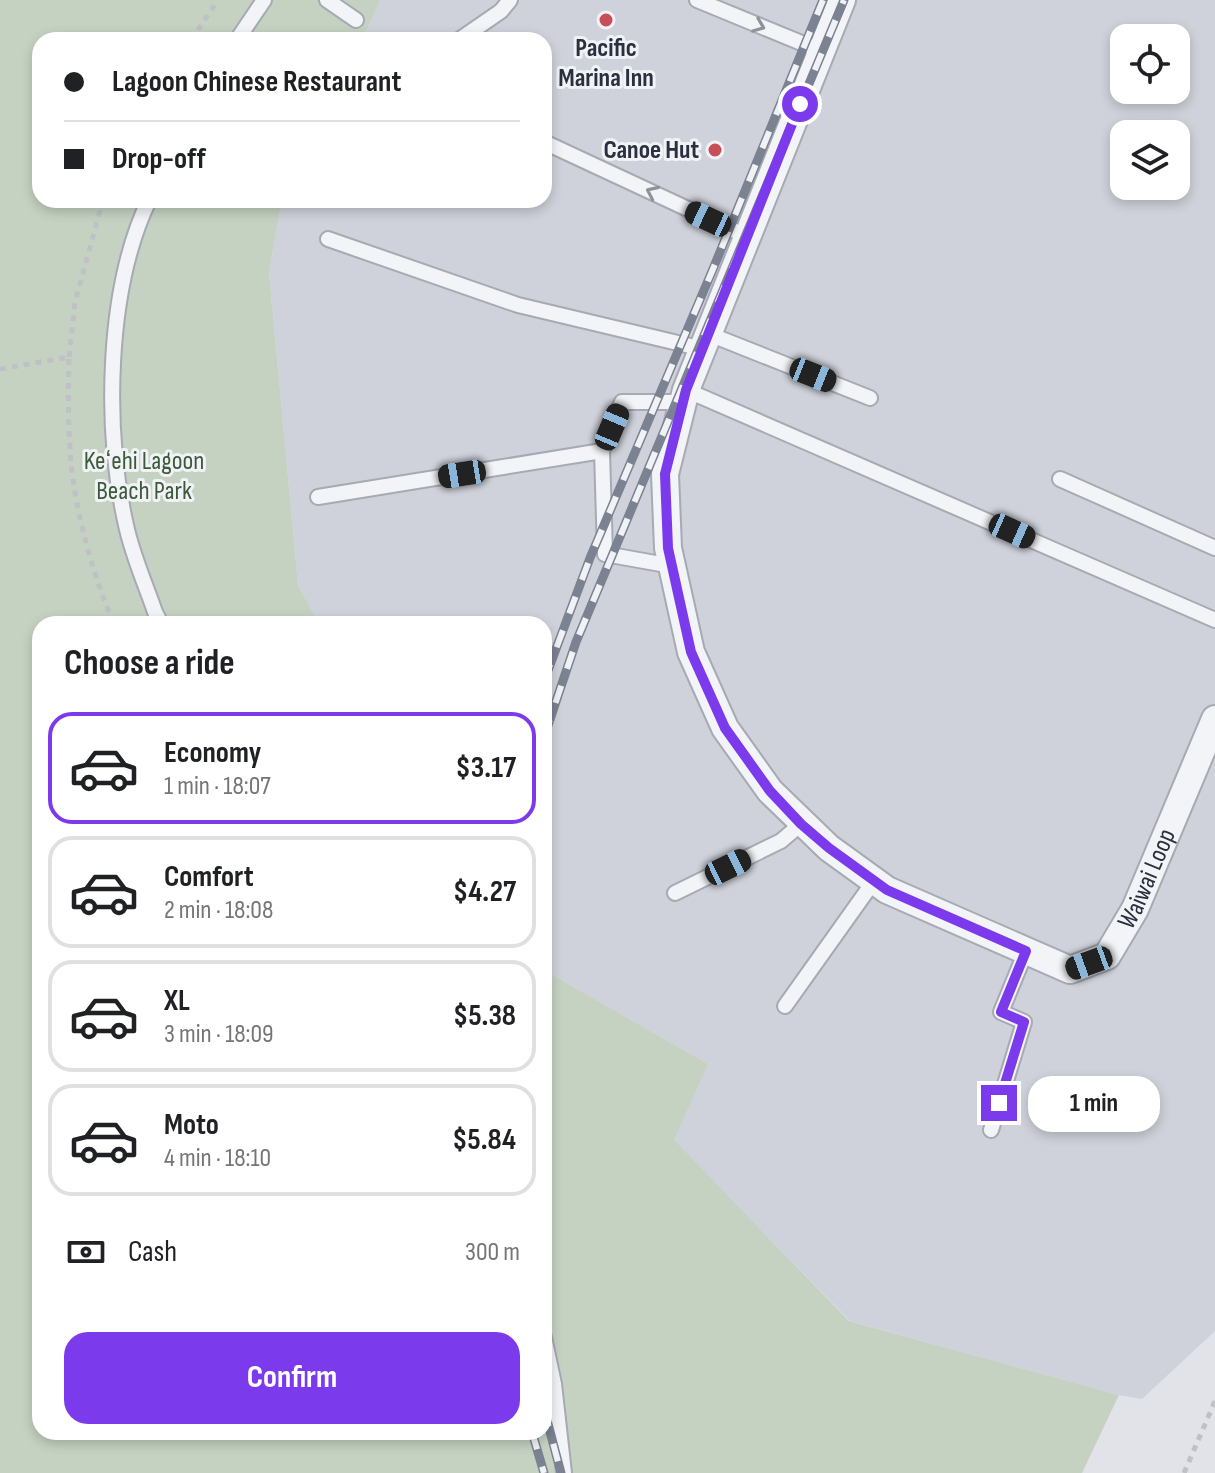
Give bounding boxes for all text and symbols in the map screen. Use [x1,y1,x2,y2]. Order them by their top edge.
marker: Pacific Marina Inn [597,11,615,29]
one-way arrow [751,16,765,32]
map controls [1110,24,1190,200]
button: locate [1110,24,1190,104]
place label: Pacific Marina Inn [558,33,654,94]
text: Lagoon Chinese Restaurant [112,64,401,100]
route start [782,86,818,122]
button: layers [1110,120,1190,200]
place label: Canoe Hut [603,135,699,166]
text: Drop-off [112,141,206,177]
marker: Canoe Hut [706,141,724,159]
one-way arrow [645,186,660,202]
car [681,198,735,240]
car [786,355,840,395]
car [592,400,632,454]
park label: Keʻehi Lagoon Beach Park [84,446,204,507]
car [436,458,488,490]
car [985,510,1039,552]
text: Choose a ride [64,642,235,685]
icon: car [68,732,140,804]
text: Economy [164,735,261,771]
text: $3.17 [456,750,516,786]
text: 1 min · 18:07 [164,771,271,802]
street label: Waiwai Loop [1111,824,1182,935]
car [701,846,755,888]
icon: car [68,856,140,928]
text: Comfort [164,859,254,895]
text: $4.27 [453,874,516,910]
text: 2 min · 18:08 [164,895,273,926]
car [1062,944,1116,982]
icon: car [68,980,140,1052]
text: XL [164,983,190,1019]
text: $5.38 [453,998,516,1034]
text: 3 min · 18:09 [164,1019,274,1050]
callout: 1 min [1027,1075,1159,1131]
route end [981,1085,1017,1121]
text: 1 min [1070,1088,1118,1119]
icon: car [68,1104,140,1176]
text: Moto [164,1107,219,1143]
text: $5.84 [452,1122,516,1158]
text: 4 min · 18:10 [164,1143,271,1174]
icon: cash [64,1230,108,1274]
text: Cash [128,1234,177,1270]
text: 300 m [465,1237,520,1268]
button: Confirm [64,1332,520,1424]

